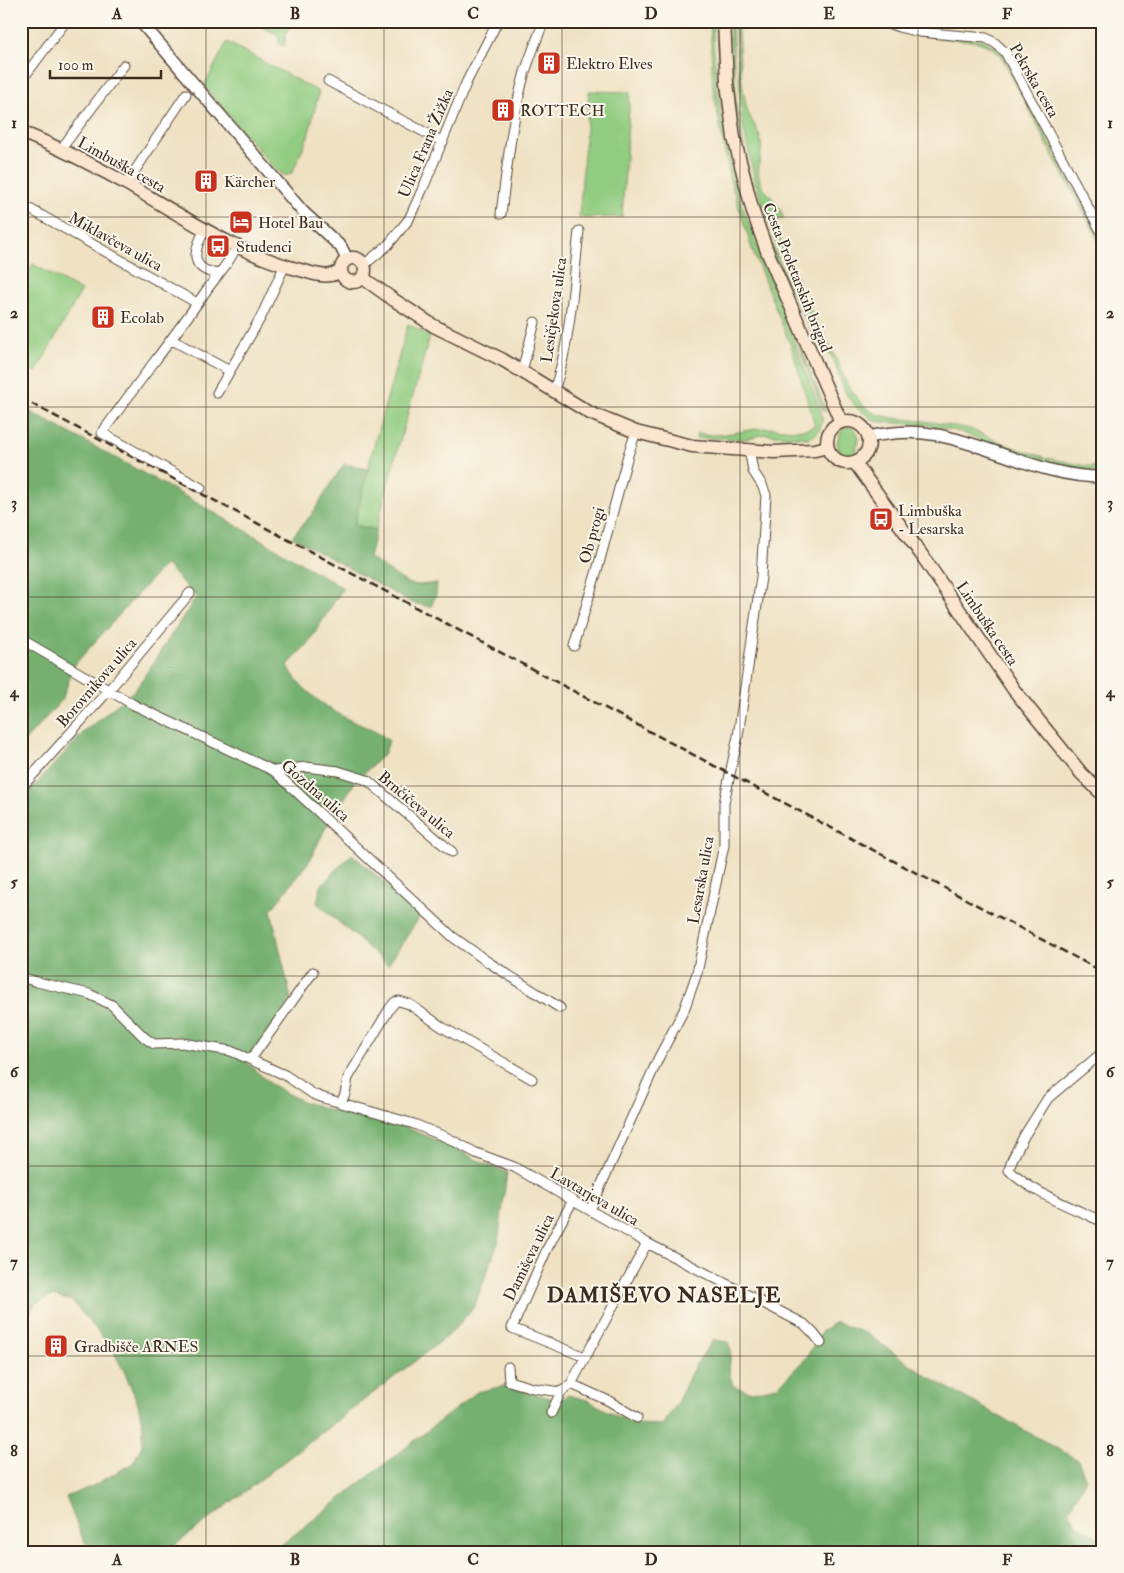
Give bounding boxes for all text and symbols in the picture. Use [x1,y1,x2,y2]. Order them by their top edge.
text: A [111,4,123,24]
text: B [290,4,300,24]
text: C [467,4,479,24]
text: D [644,4,658,24]
text: E [823,4,835,24]
text: F [1002,4,1012,24]
street label: Pekrska cesta [1005,40,1064,122]
scale bar [50,48,161,80]
building icon: Elektro Elves [536,50,562,76]
place label: Elektro Elves [566,54,652,74]
text: 100 m [58,56,94,75]
street label: Ulica Frana Žižka [393,85,458,201]
building icon: ROTTECH [490,97,516,123]
place label: ROTTECH [520,101,605,121]
text: 1 [11,113,17,133]
text: 1 [1107,113,1113,133]
street label: Limbuška cesta [74,132,169,197]
building icon: Kärcher [193,168,219,194]
place label: Kärcher [224,172,275,192]
street label: Cesta Proletarskih brigad [758,200,836,355]
street label: Miklavčeva ulica [65,208,166,276]
hotel icon: Hotel Bau [228,209,254,235]
place label: Hotel Bau [258,213,323,233]
bus stop icon: Studenci [205,233,231,259]
place label: Studenci [236,237,292,257]
street label: Lesičjekova ulica [537,256,571,364]
text: 2 [10,303,18,323]
text: 2 [1106,303,1114,323]
building icon: Ecolab [90,304,116,330]
place label: Ecolab [120,308,164,328]
text: 3 [11,493,17,513]
text: 3 [1107,493,1113,513]
place label: Limbuška - Lesarska [898,501,964,539]
street label: Ob progi [575,505,610,566]
bus stop icon: Limbuška - Lesarska [868,506,894,532]
street label: Limbuška cesta [952,578,1023,670]
street label: Borovnikova ulica [52,633,141,732]
text: 4 [9,682,20,702]
text: 4 [1105,682,1116,702]
street label: Gozdna ulica [277,755,354,826]
street label: Brnčičeva ulica [374,767,459,843]
street label: Lesarska ulica [683,834,719,926]
text: 5 [10,872,18,892]
text: 5 [1106,872,1114,892]
text: 6 [10,1062,20,1082]
text: 6 [1106,1062,1116,1082]
street label: Lavtarjeva ulica [546,1163,643,1231]
street label: Damiševa ulica [499,1210,559,1304]
text: 7 [10,1252,18,1272]
text: 7 [1106,1252,1114,1272]
district label: DAMIŠEVO NASELJE [547,1282,781,1309]
building icon: Gradbišče ARNES [43,1333,69,1359]
place label: Gradbišče ARNES [74,1337,198,1357]
text: 8 [10,1441,18,1461]
text: 8 [1106,1441,1114,1461]
text: A [111,1550,123,1570]
text: B [290,1550,300,1570]
text: C [467,1550,479,1570]
text: D [644,1550,658,1570]
text: E [823,1550,835,1570]
text: F [1002,1550,1012,1570]

